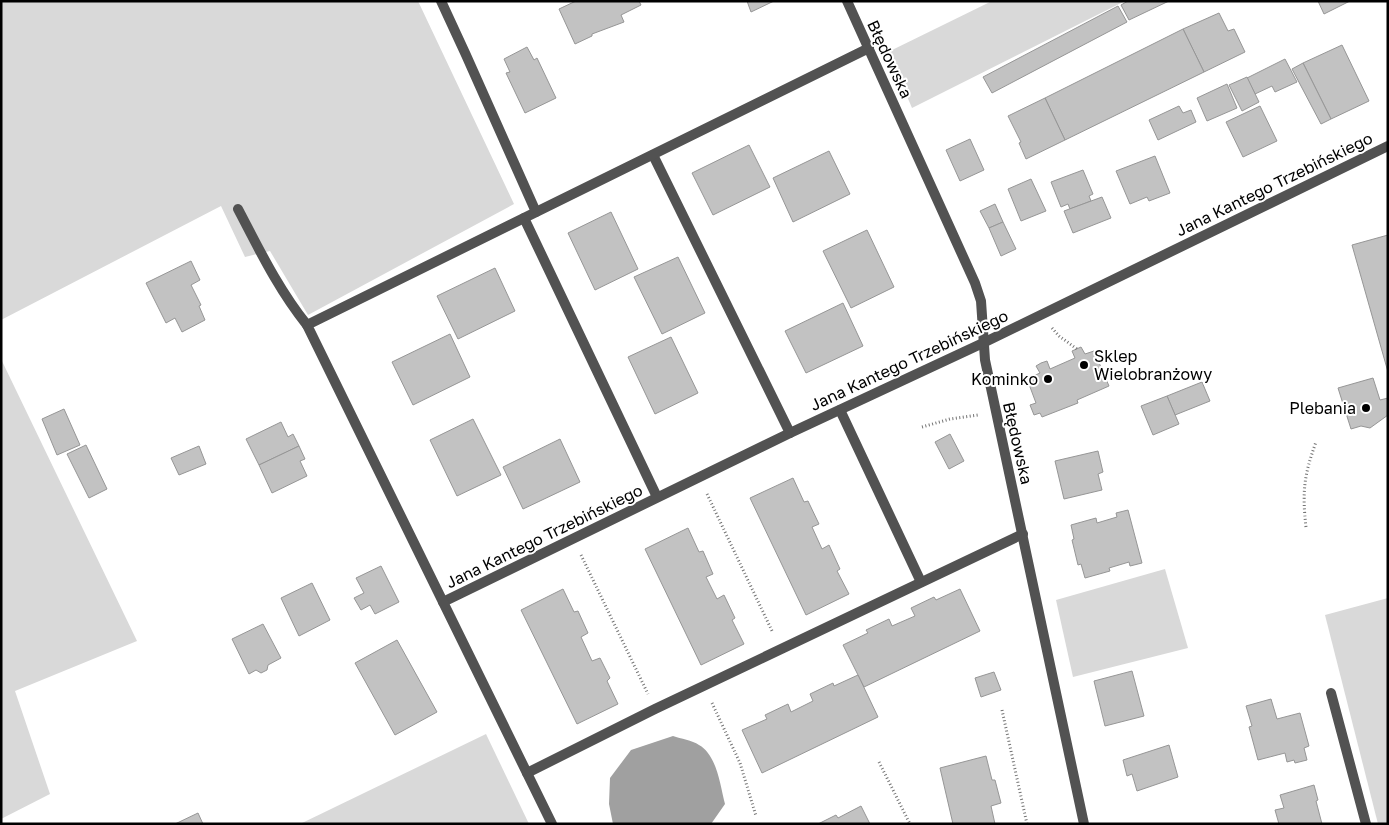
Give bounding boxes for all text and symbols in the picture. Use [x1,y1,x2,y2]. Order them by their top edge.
street label: Błędowska [863,17,917,101]
street label: Jana Kantego Trzebińskiego [1172,128,1376,240]
street label: Jana Kantego Trzebińskiego [807,305,1011,415]
place label: Sklep Wielobranżowy [1094,346,1212,384]
marker: Sklep Wielobranżowy [1078,359,1090,371]
place label: Kominko [971,369,1038,389]
marker: Kominko [1042,373,1054,385]
place label: Plebania [1289,398,1356,418]
street label: Błędowska [999,400,1037,486]
marker: Plebania [1360,402,1372,414]
street label: Jana Kantego Trzebińskiego [442,480,646,592]

